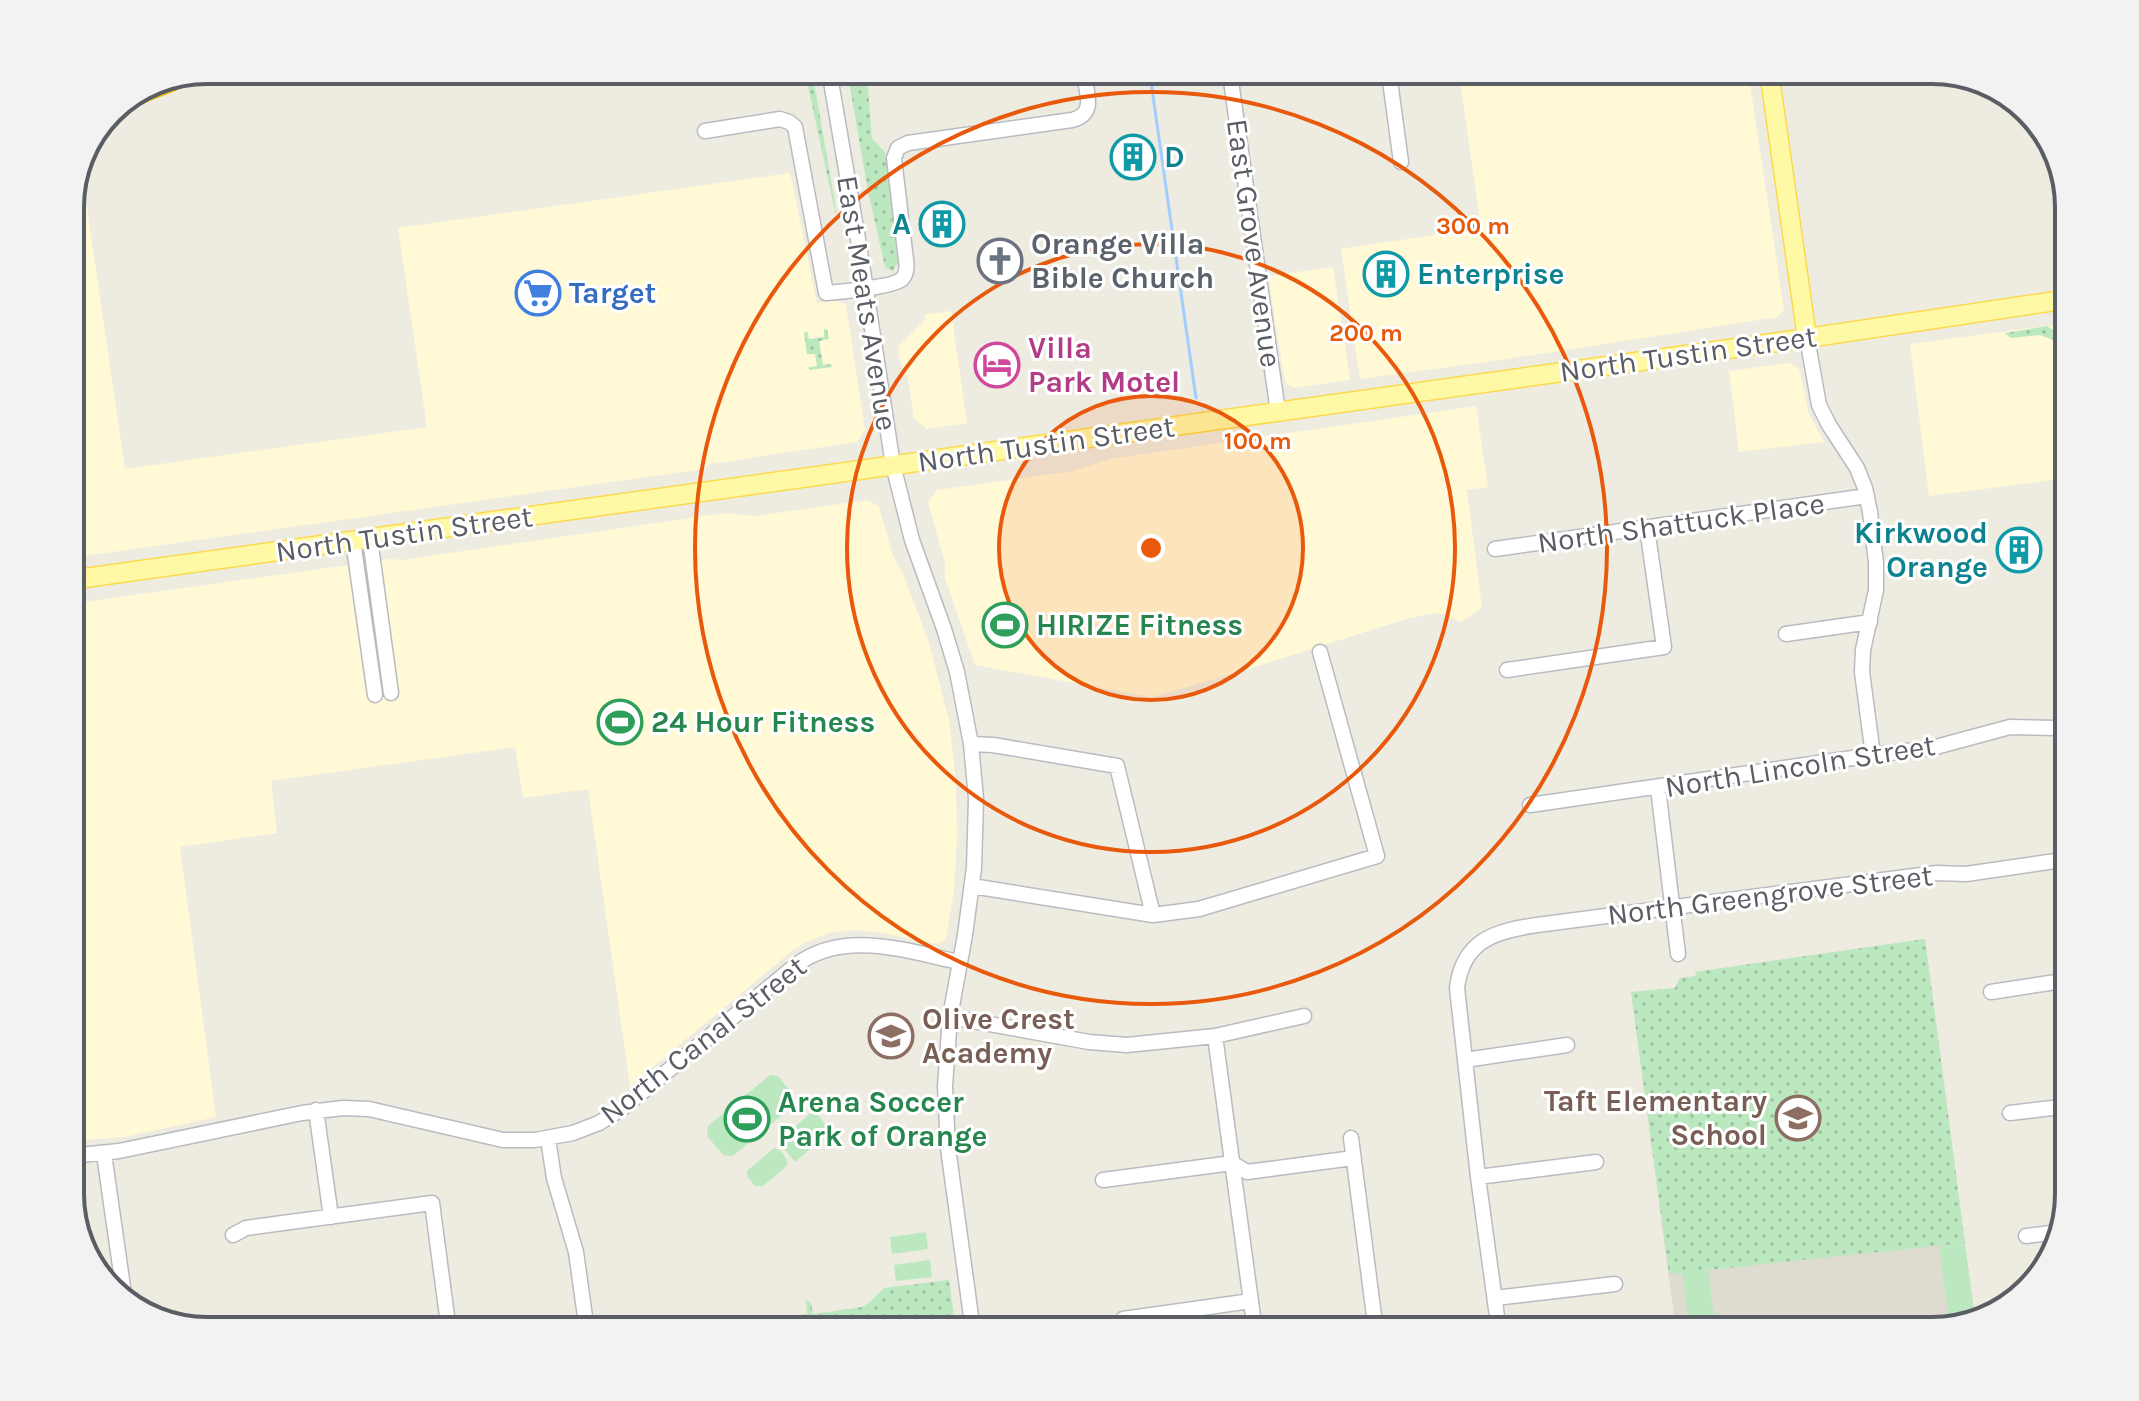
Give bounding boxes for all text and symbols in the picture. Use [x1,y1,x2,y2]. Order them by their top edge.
street label: East Grove Avenue [1219,116,1289,370]
building icon: D [1109,133,1157,181]
place label: D [1164,139,1185,175]
street label: East Meats Avenue [829,173,905,433]
building icon: A [918,200,966,248]
place label: A [892,206,911,242]
text: 300 m [1436,212,1510,240]
place label: Orange Villa Bible Church [1031,226,1214,296]
church icon: Orange Villa Bible Church [976,237,1024,285]
building icon: Enterprise [1362,250,1410,298]
place label: Enterprise [1417,256,1564,292]
supermarket icon: Target [514,269,562,317]
place label: Target [569,275,657,311]
street label: North Tustin Street [1557,318,1819,390]
text: 200 m [1329,319,1403,347]
place label: Villa Park Motel [1028,330,1180,400]
hotel icon: Villa Park Motel [973,341,1021,389]
street label: North Tustin Street [915,408,1177,480]
text: 100 m [1224,427,1292,455]
street label: North Shattuck Place [1535,485,1827,561]
street label: North Tustin Street [273,498,535,570]
place label: Kirkwood Orange [1854,515,1988,585]
building icon: Kirkwood Orange [1995,526,2043,574]
centre of rings [1137,534,1165,562]
sports icon: HIRIZE Fitness [981,601,1029,649]
place label: HIRIZE Fitness [1036,607,1243,643]
sports icon: 24 Hour Fitness [596,698,644,746]
place label: 24 Hour Fitness [651,704,875,740]
street label: North Lincoln Street [1662,727,1938,805]
street label: North Greengrove Street [1605,857,1935,933]
street label: North Canal Street [593,948,813,1132]
place label: Olive Crest Academy [922,1001,1075,1071]
school or university icon: Olive Crest Academy [867,1012,915,1060]
place label: Taft Elementary School [1544,1083,1767,1153]
place label: Arena Soccer Park of Orange [778,1084,988,1154]
school or university icon: Taft Elementary School [1774,1094,1822,1142]
sports icon: Arena Soccer Park of Orange [723,1095,771,1143]

